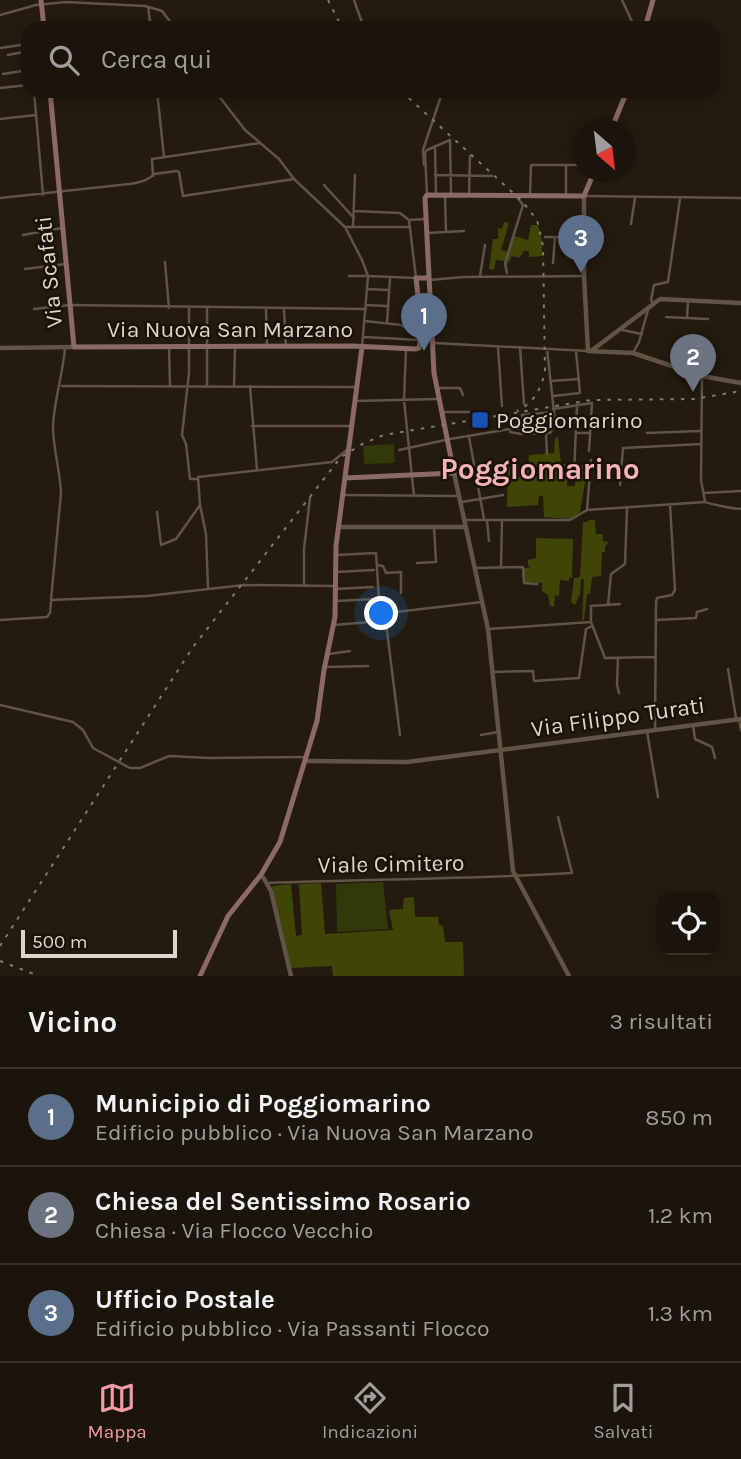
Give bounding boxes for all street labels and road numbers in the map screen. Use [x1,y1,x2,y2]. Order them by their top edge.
street label: Via Scafati [30,215,68,329]
street label: Via Nuova San Marzano [107,316,353,343]
street label: Via Filippo Turati [529,691,707,743]
street label: Viale Cimitero [317,849,465,879]

